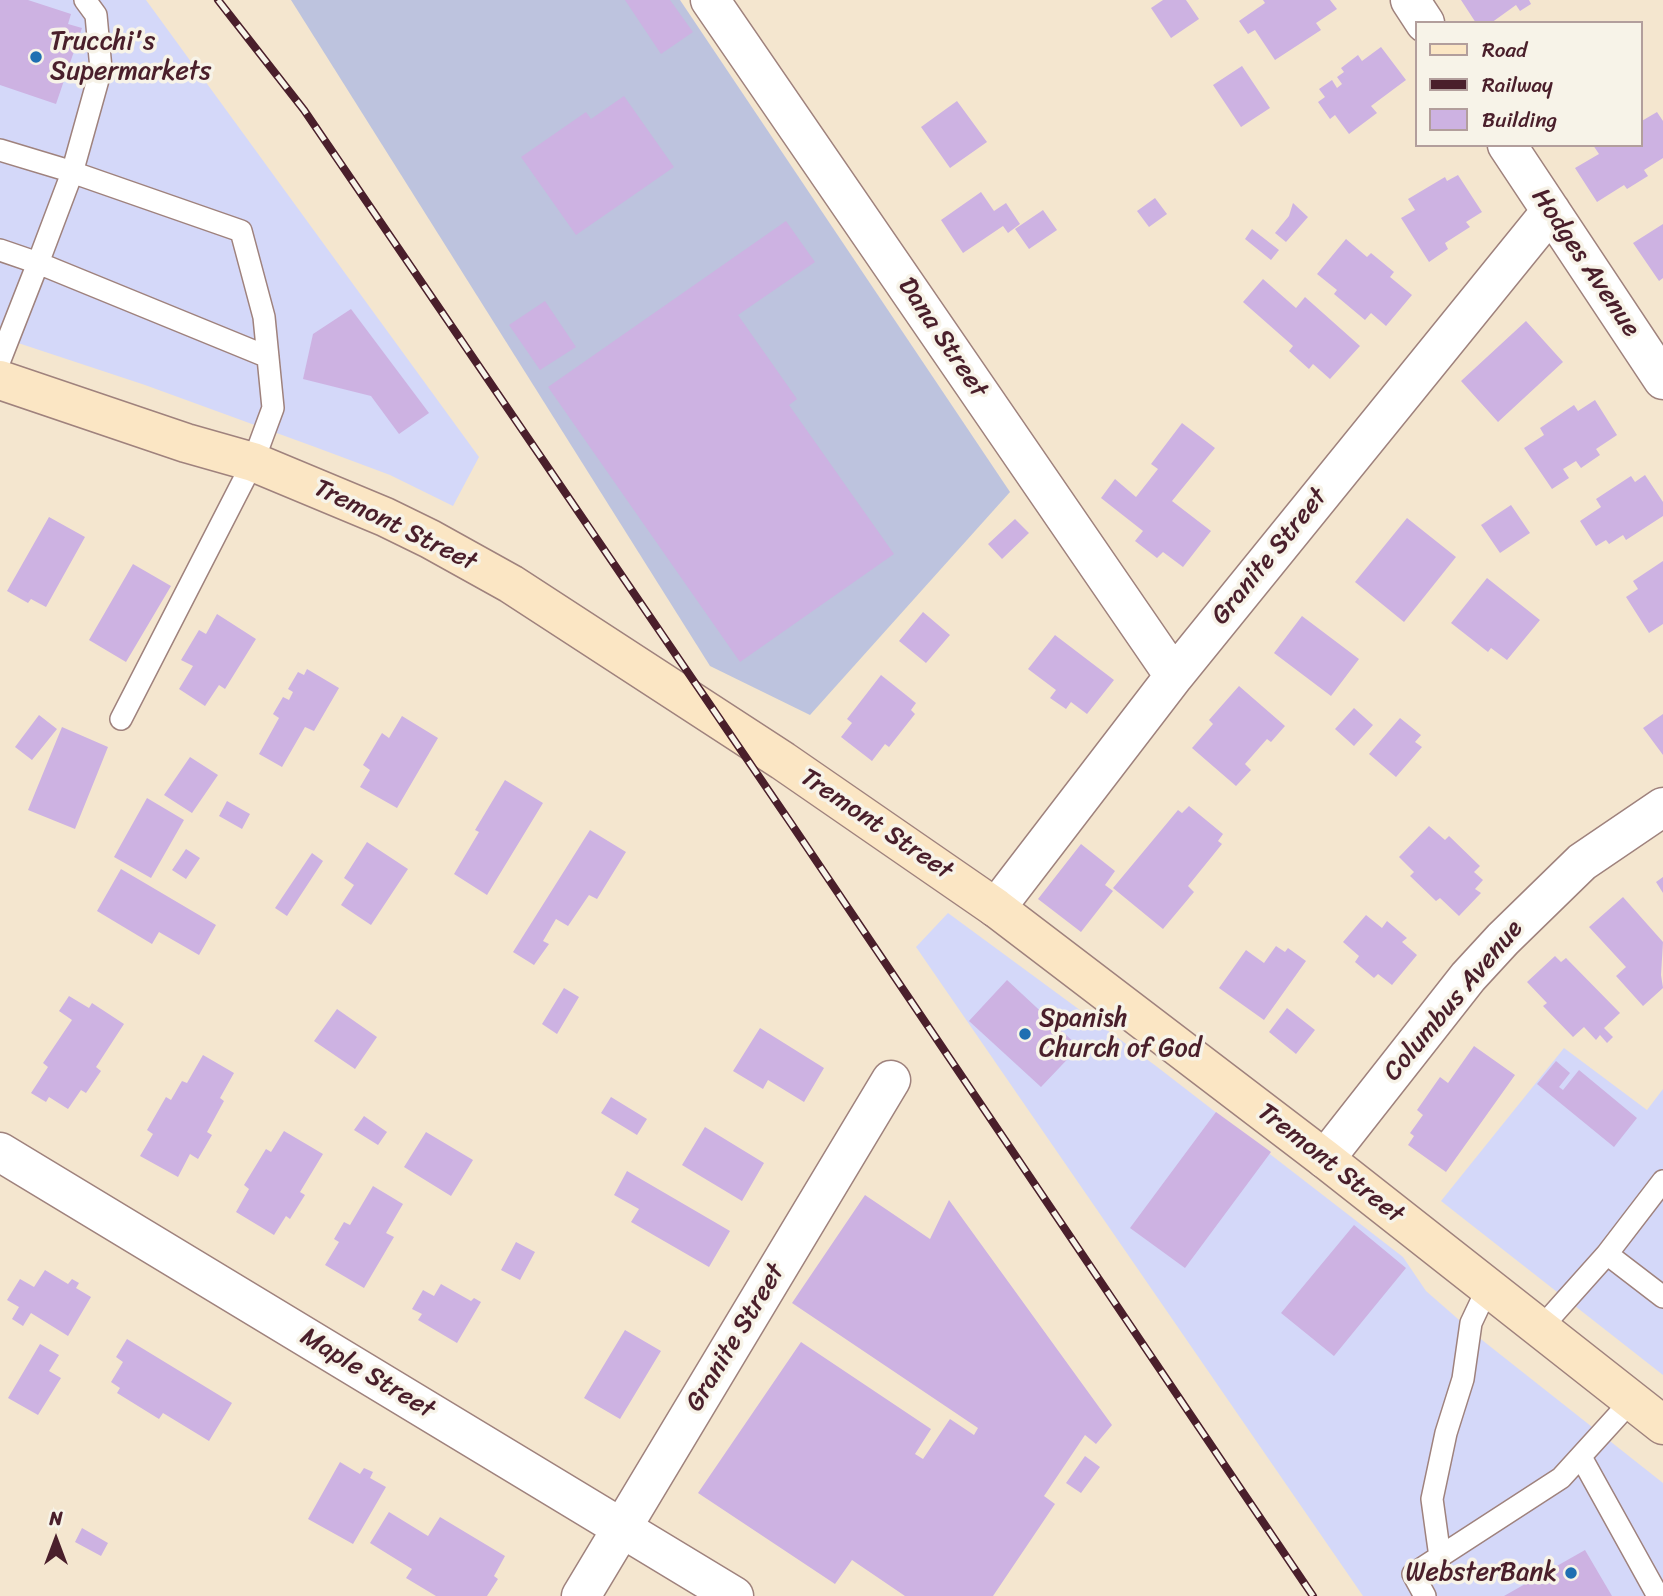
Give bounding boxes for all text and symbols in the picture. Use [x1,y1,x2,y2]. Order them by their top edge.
legend [1414,21,1642,147]
place label: Trucchi's Supermarkets [50,26,211,88]
text: Road [1482,31,1527,69]
marker: Trucchi's Supermarkets [28,49,44,65]
text: Railway [1482,66,1553,104]
text: Building [1482,101,1557,139]
street label: Hodges Avenue [1524,183,1646,343]
street label: Dana Street [890,272,994,404]
street label: Tremont Street [309,473,481,579]
street label: Granite Street [1206,483,1334,631]
street label: Tremont Street [794,763,958,887]
street label: Columbus Avenue [1378,914,1530,1088]
place label: Spanish Church of God [1039,1003,1201,1064]
marker: Spanish Church of God [1017,1026,1033,1042]
street label: Tremont Street [1251,1097,1409,1231]
street label: Granite Street [680,1259,792,1417]
street label: Maple Street [294,1322,440,1426]
text: N [49,1502,63,1535]
north arrow [21,1505,91,1575]
place label: WebsterBank [1406,1557,1557,1589]
marker: WebsterBank [1563,1565,1579,1581]

